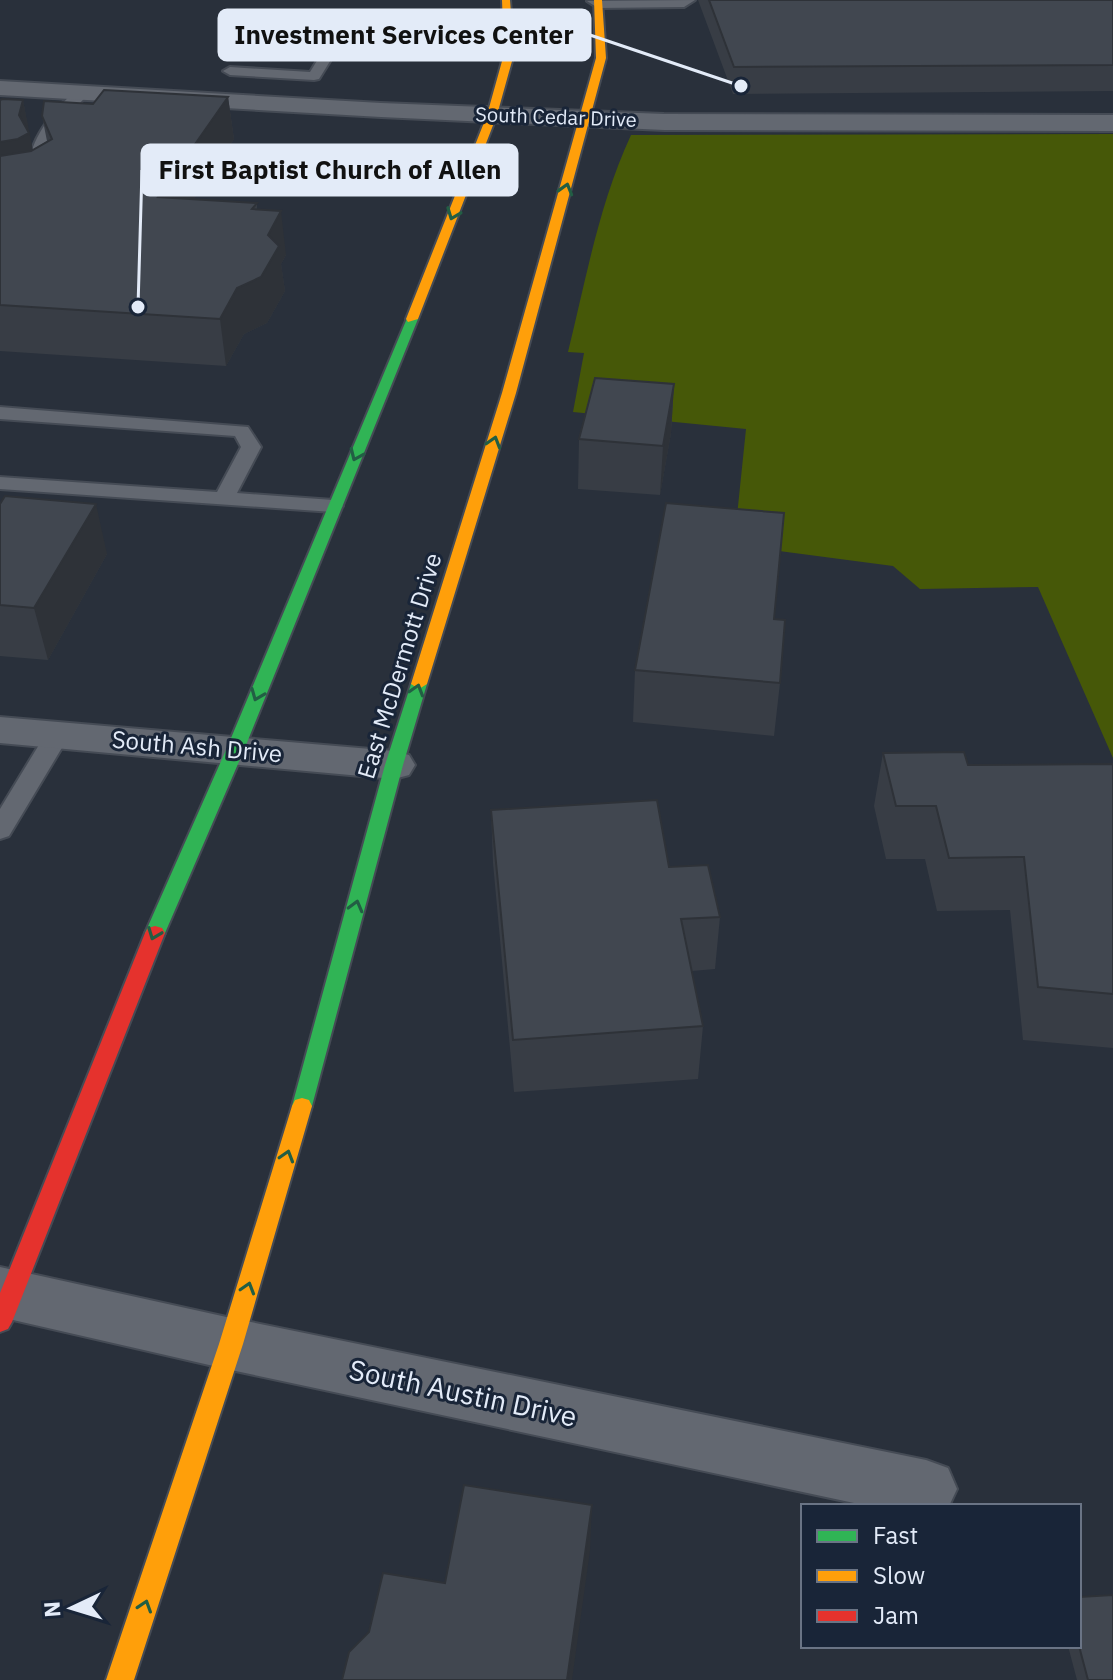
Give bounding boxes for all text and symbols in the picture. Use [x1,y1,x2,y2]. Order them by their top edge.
callout: Investment Services Center [219,10,590,60]
text: Investment Services Center [234,17,574,51]
street label: South Cedar Drive [475,100,637,133]
callout: First Baptist Church of Allen [142,145,517,195]
text: First Baptist Church of Allen [158,152,502,186]
one-way arrow [557,183,573,197]
one-way arrow [446,206,463,220]
one-way arrow [485,435,501,449]
one-way arrow [350,446,366,461]
street label: East McDermott Drive [349,549,449,782]
one-way arrow [408,684,424,698]
one-way arrow [250,687,267,701]
street label: South Ash Drive [111,723,284,769]
one-way arrow [347,899,363,913]
one-way arrow [147,926,164,940]
one-way arrow [278,1150,294,1164]
one-way arrow [239,1281,255,1295]
street label: South Austin Drive [346,1350,580,1435]
legend [801,1504,1081,1648]
text: Fast [873,1519,918,1551]
text: Slow [873,1559,925,1591]
north arrow [32,1568,112,1648]
text: Jam [873,1599,919,1631]
text: N [37,1600,67,1618]
one-way arrow [135,1600,151,1614]

